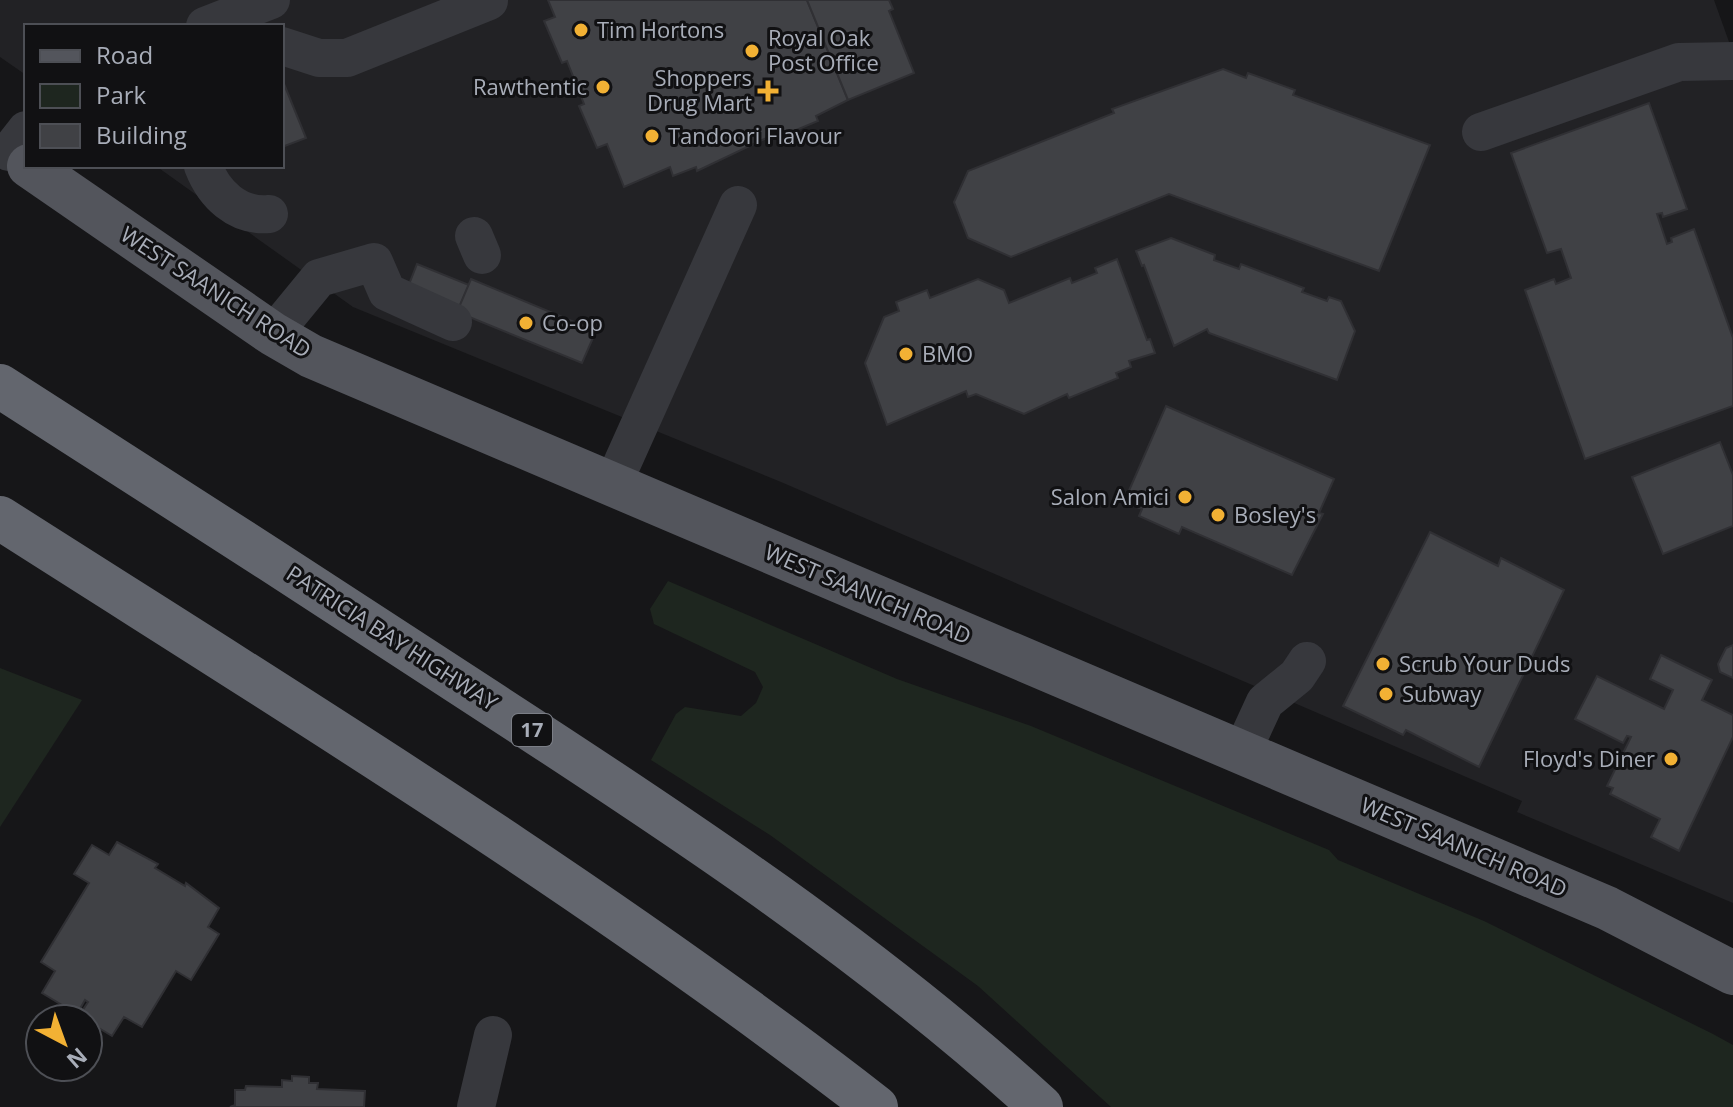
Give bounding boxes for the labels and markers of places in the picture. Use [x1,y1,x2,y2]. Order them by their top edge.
place label: Tim Hortons [597,14,724,44]
marker: Tim Hortons [572,21,590,39]
place label: Royal Oak Post Office [768,22,879,77]
marker: Royal Oak Post Office [743,42,761,60]
place label: Shoppers Drug Mart [647,62,752,117]
place label: Rawthentic [473,71,587,101]
marker: Rawthentic [594,78,612,96]
marker: Shoppers Drug Mart [759,82,777,100]
place label: Tandoori Flavour [668,120,842,150]
marker: Tandoori Flavour [643,127,661,145]
place label: Co-op [542,307,603,337]
marker: Co-op [517,314,535,332]
place label: BMO [922,338,973,368]
marker: BMO [897,345,915,363]
place label: Salon Amici [1051,481,1169,511]
marker: Salon Amici [1176,488,1194,506]
place label: Bosley's [1234,499,1316,529]
marker: Bosley's [1209,506,1227,524]
place label: Scrub Your Duds [1399,648,1570,678]
marker: Scrub Your Duds [1374,655,1392,673]
place label: Subway [1402,678,1482,708]
marker: Subway [1377,685,1395,703]
place label: Floyd's Diner [1523,743,1655,773]
marker: Floyd's Diner [1662,750,1680,768]

